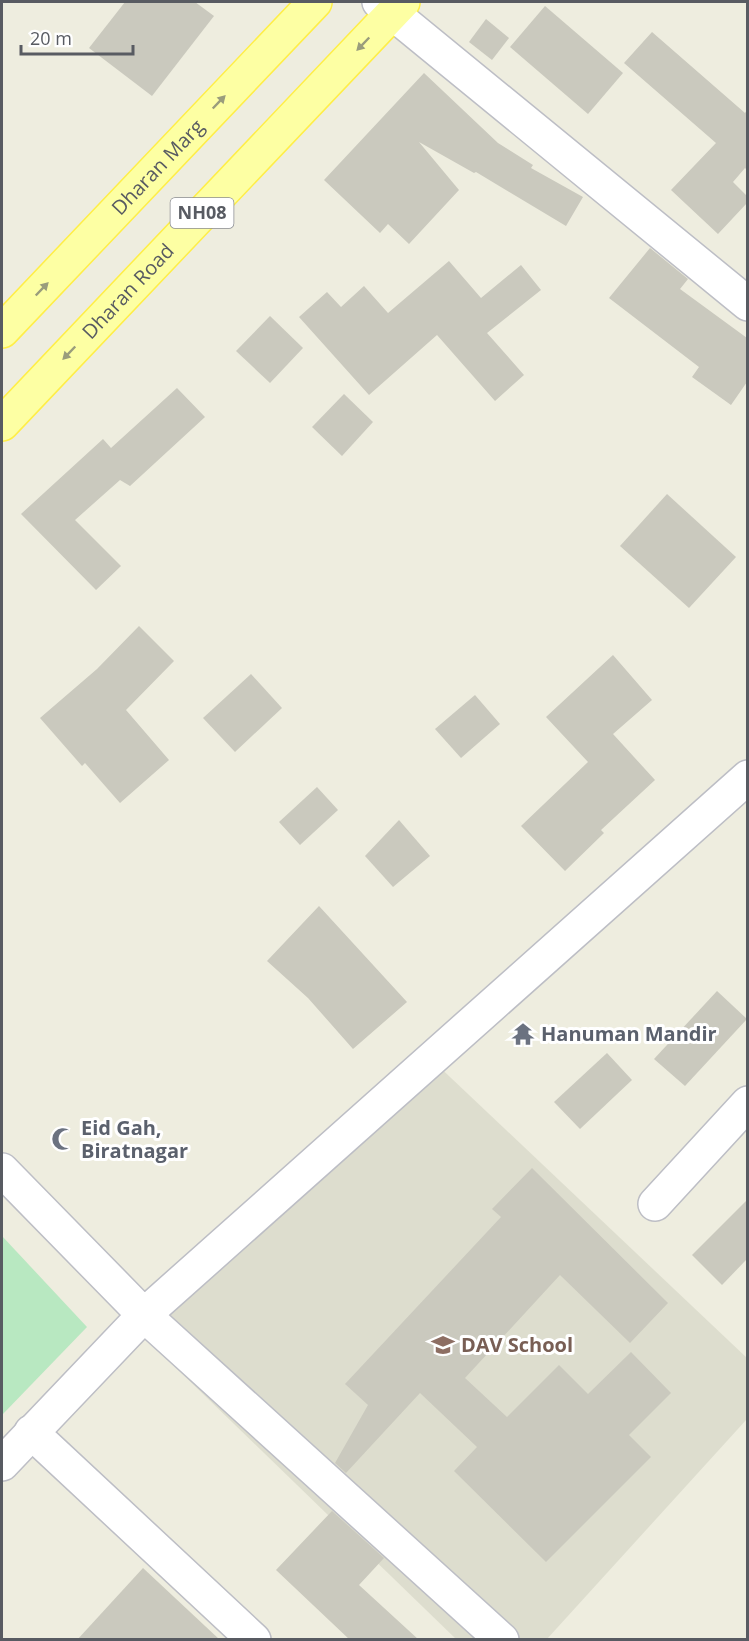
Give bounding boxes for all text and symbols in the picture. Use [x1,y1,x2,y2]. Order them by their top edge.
scale bar [21,18,134,56]
text: 20 m [30,26,72,50]
one-way arrow [357,36,370,51]
one-way arrow [212,95,226,109]
street label: Dharan Marg [105,113,210,221]
road number: NH08 [170,198,234,228]
street label: Dharan Road [76,237,180,345]
one-way arrow [35,281,49,296]
one-way arrow [63,345,77,359]
place label: Hanuman Mandir [541,1020,717,1047]
temple icon: Hanuman Mandir [510,1021,536,1047]
place label: Eid Gah, Biratnagar [81,1114,188,1164]
mosque icon: Eid Gah, Biratnagar [50,1126,76,1152]
place label: DAV School [461,1331,573,1358]
school or university icon: DAV School [430,1332,456,1358]

